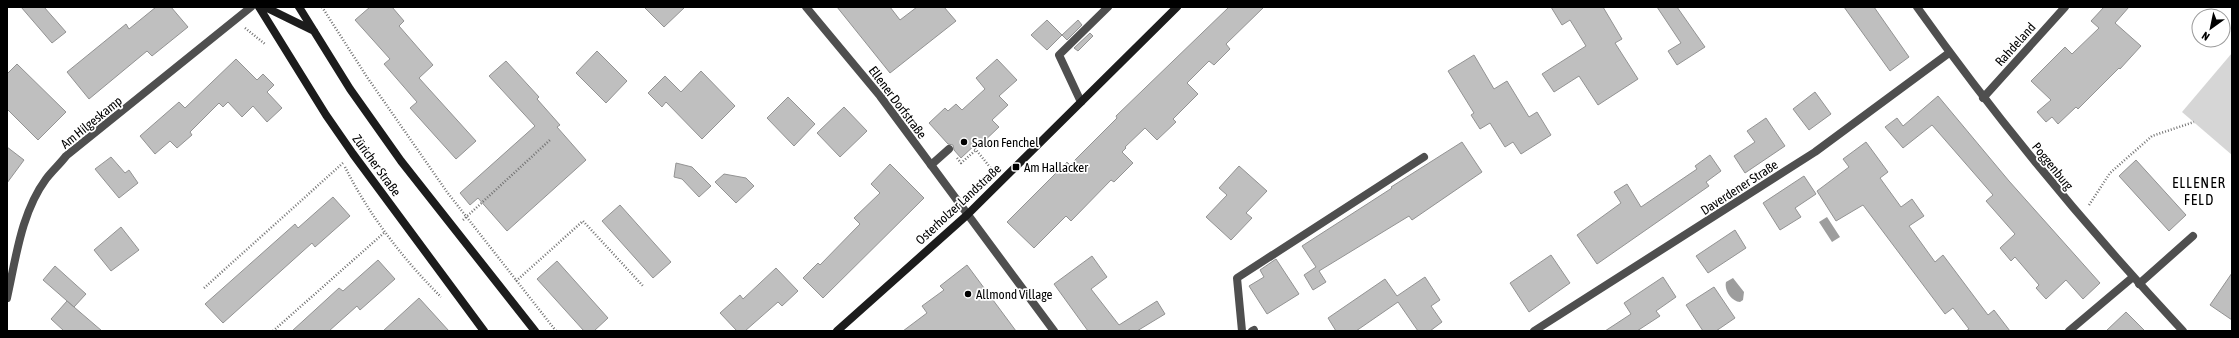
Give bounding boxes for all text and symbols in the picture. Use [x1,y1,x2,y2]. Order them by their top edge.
north arrow [2191,8,2231,48]
street label: Rahdeland [1992,20,2039,69]
text: N [2200,30,2212,43]
street label: Ellener Dorfstraße [866,63,930,142]
street label: Am Hilgeskamp [58,93,125,152]
street label: Züricher Straße [349,132,404,199]
place label: Salon Fenchel [972,135,1039,150]
marker: Salon Fenchel [959,137,969,147]
street label: Poggenburg [2029,140,2077,193]
street label: Daverdener Straße [1698,157,1781,218]
place label: Am Hallacker [1024,160,1088,175]
street label: Osterholzer Landstraße [913,161,1004,248]
marker: Am Hallacker [1011,162,1021,172]
district label: ELLENER FELD [2172,174,2226,208]
place label: Allmond Village [976,287,1053,302]
marker: Allmond Village [963,289,973,299]

